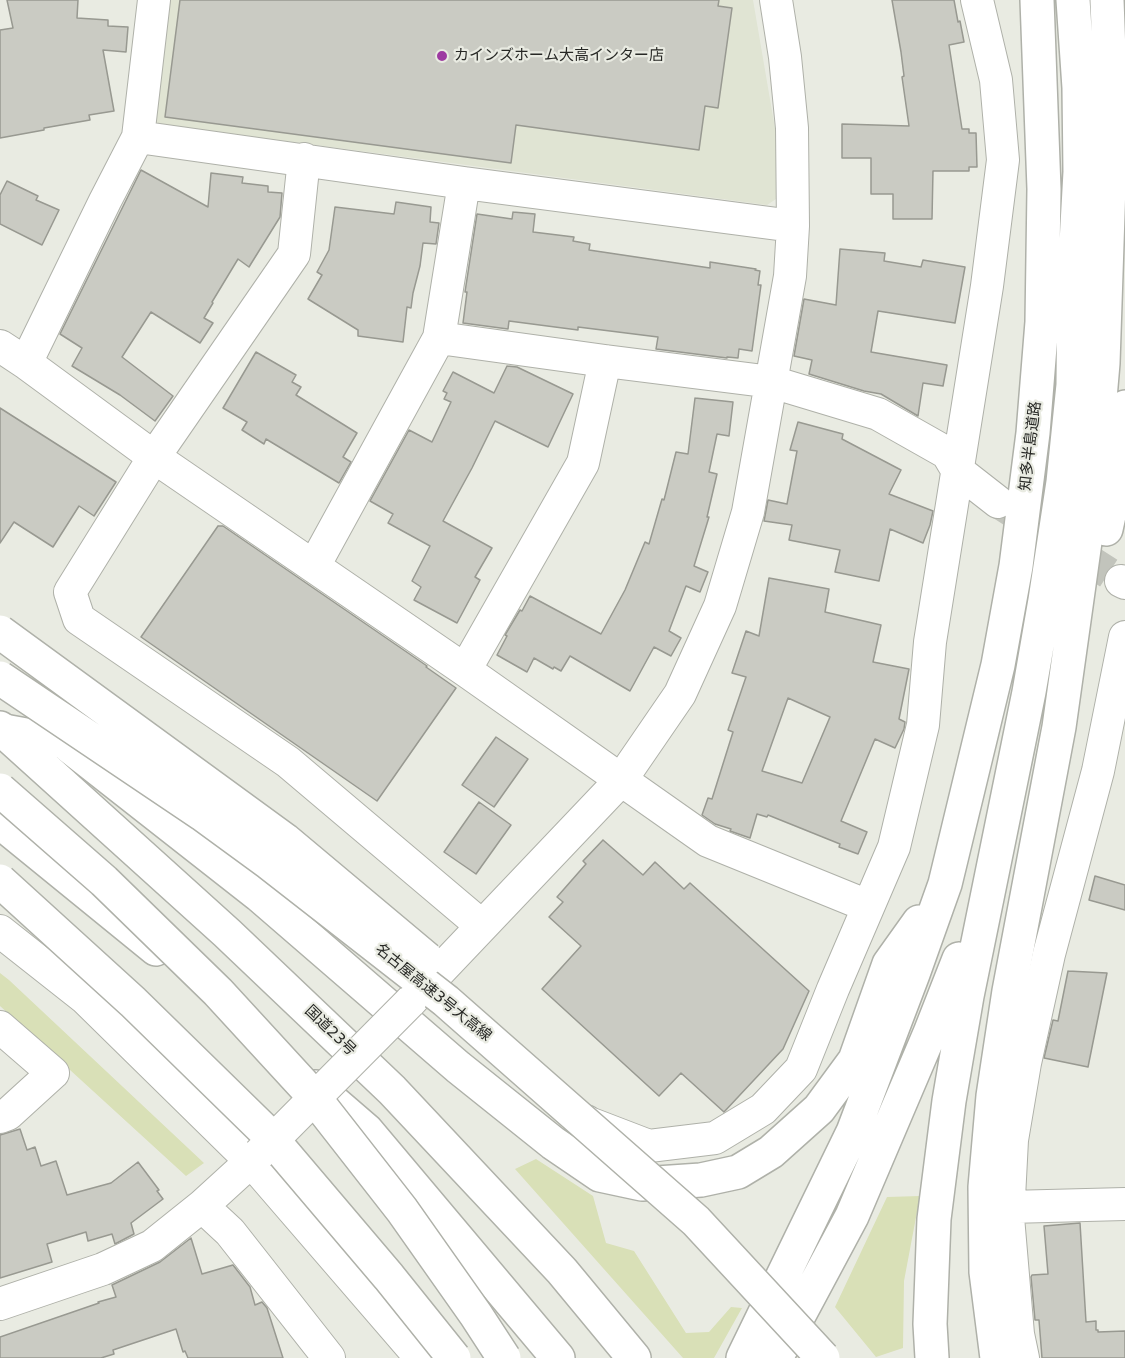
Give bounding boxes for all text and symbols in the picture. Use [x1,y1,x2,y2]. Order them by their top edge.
place label: カインズホーム大高インター店 [454,47,664,65]
marker: カインズホーム大高インター店 [435,49,449,63]
street label: 知多半島道路 [1017,400,1045,492]
street label: 名古屋高速3号大高線 [371,941,495,1045]
street label: 国道23号 [301,1002,359,1060]

